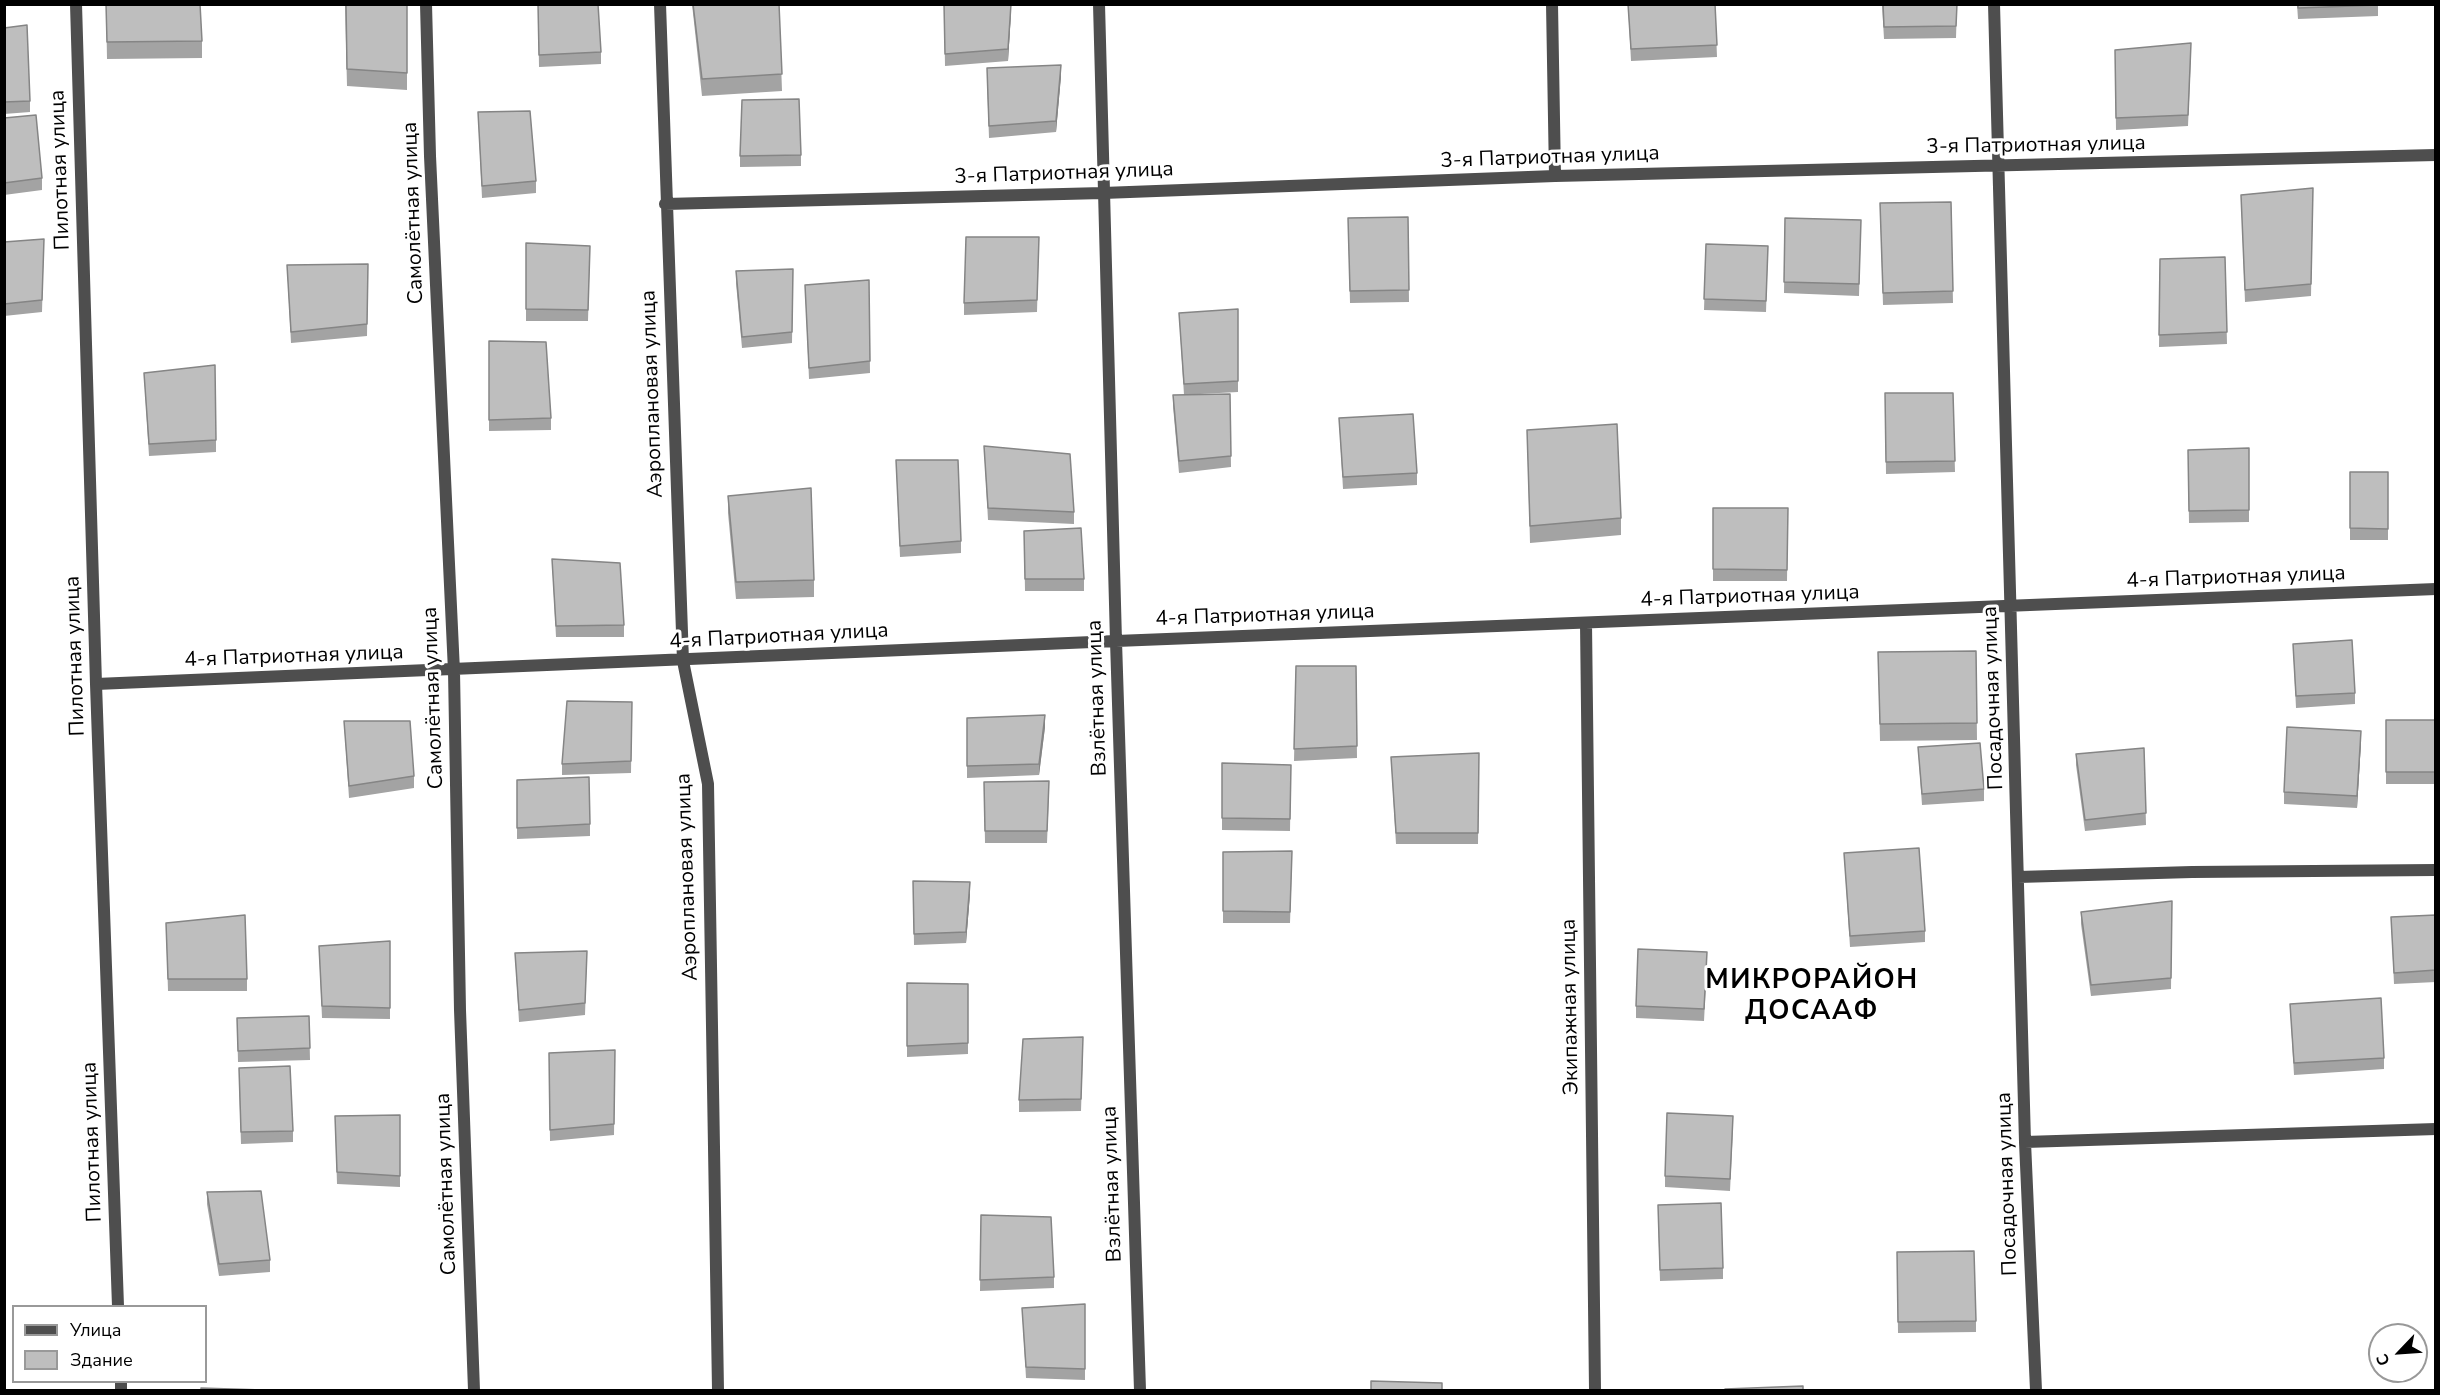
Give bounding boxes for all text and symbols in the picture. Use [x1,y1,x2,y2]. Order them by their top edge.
street label: Пилотная улица [46,89,76,251]
street label: Самолётная улица [398,121,430,305]
street label: 3-я Патриотная улица [1926,131,2146,161]
street label: 3-я Патриотная улица [1440,142,1660,174]
street label: 3-я Патриотная улица [954,158,1174,190]
street label: Аэроплановая улица [637,290,669,498]
street label: 4-я Патриотная улица [2126,562,2346,594]
street label: Пилотная улица [61,575,91,737]
street label: 4-я Патриотная улица [1640,581,1860,613]
street label: 4-я Патриотная улица [1155,600,1375,632]
street label: Самолётная улица [418,606,450,790]
street label: Посадочная улица [1978,606,2010,790]
street label: 4-я Патриотная улица [669,619,889,655]
street label: Взлётная улица [1083,619,1113,777]
street label: 4-я Патриотная улица [184,641,404,673]
street label: Аэроплановая улица [672,773,704,981]
street label: Экипажная улица [1557,919,1585,1095]
district label: МИКРОРАЙОН ДОСААФ [1705,965,1919,1028]
street label: Пилотная улица [78,1061,108,1223]
street label: Самолётная улица [431,1092,463,1276]
street label: Посадочная улица [1992,1092,2024,1276]
street label: Взлётная улица [1098,1105,1128,1263]
legend [12,1305,207,1383]
text: Улица [70,1318,121,1342]
north arrow [2368,1323,2428,1383]
text: Здание [70,1348,133,1372]
text: С [2371,1350,2396,1369]

